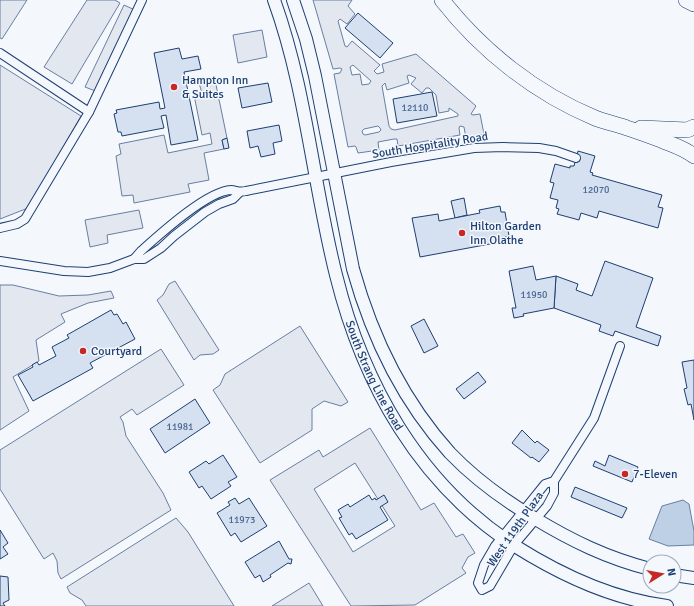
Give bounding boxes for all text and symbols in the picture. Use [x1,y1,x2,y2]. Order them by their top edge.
place label: Hampton Inn & Suites [182,73,248,102]
marker: Hampton Inn & Suites [169,82,179,92]
house number: 12110 [401,102,429,114]
street label: South Hospitality Road [371,129,489,162]
house number: 12070 [582,184,610,196]
place label: Hilton Garden Inn Olathe [470,219,541,248]
marker: Hilton Garden Inn Olathe [457,228,467,238]
house number: 11950 [520,289,548,301]
street label: South Strang Line Road [342,319,406,433]
place label: Courtyard [91,344,142,359]
marker: Courtyard [78,346,88,356]
house number: 11981 [166,421,194,433]
place label: 7-Eleven [633,467,678,482]
marker: 7-Eleven [620,469,630,479]
street label: West 119th Plaza [484,489,547,570]
house number: 11973 [228,514,256,526]
north arrow [642,554,682,594]
text: N [664,567,678,577]

